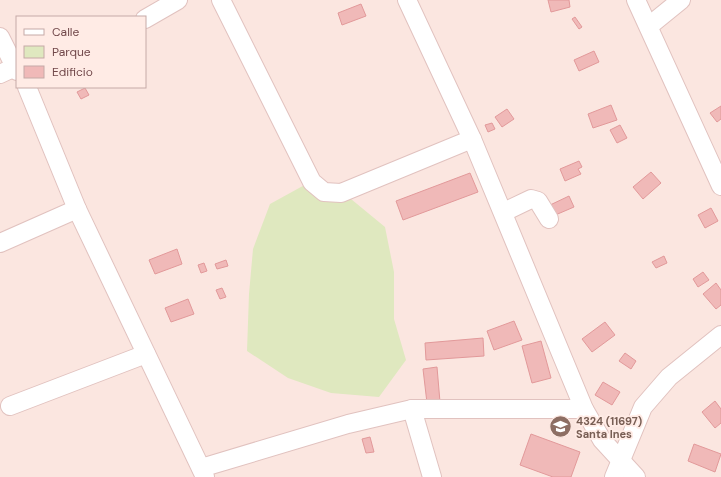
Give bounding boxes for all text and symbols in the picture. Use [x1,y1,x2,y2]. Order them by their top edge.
legend [16,16,146,88]
text: Calle [52,24,79,40]
text: Parque [52,44,91,60]
text: Edificio [52,64,93,80]
school or university icon: 4324 (11697) Santa Ines [547,414,573,440]
place label: 4324 (11697) Santa Ines [576,414,642,441]

